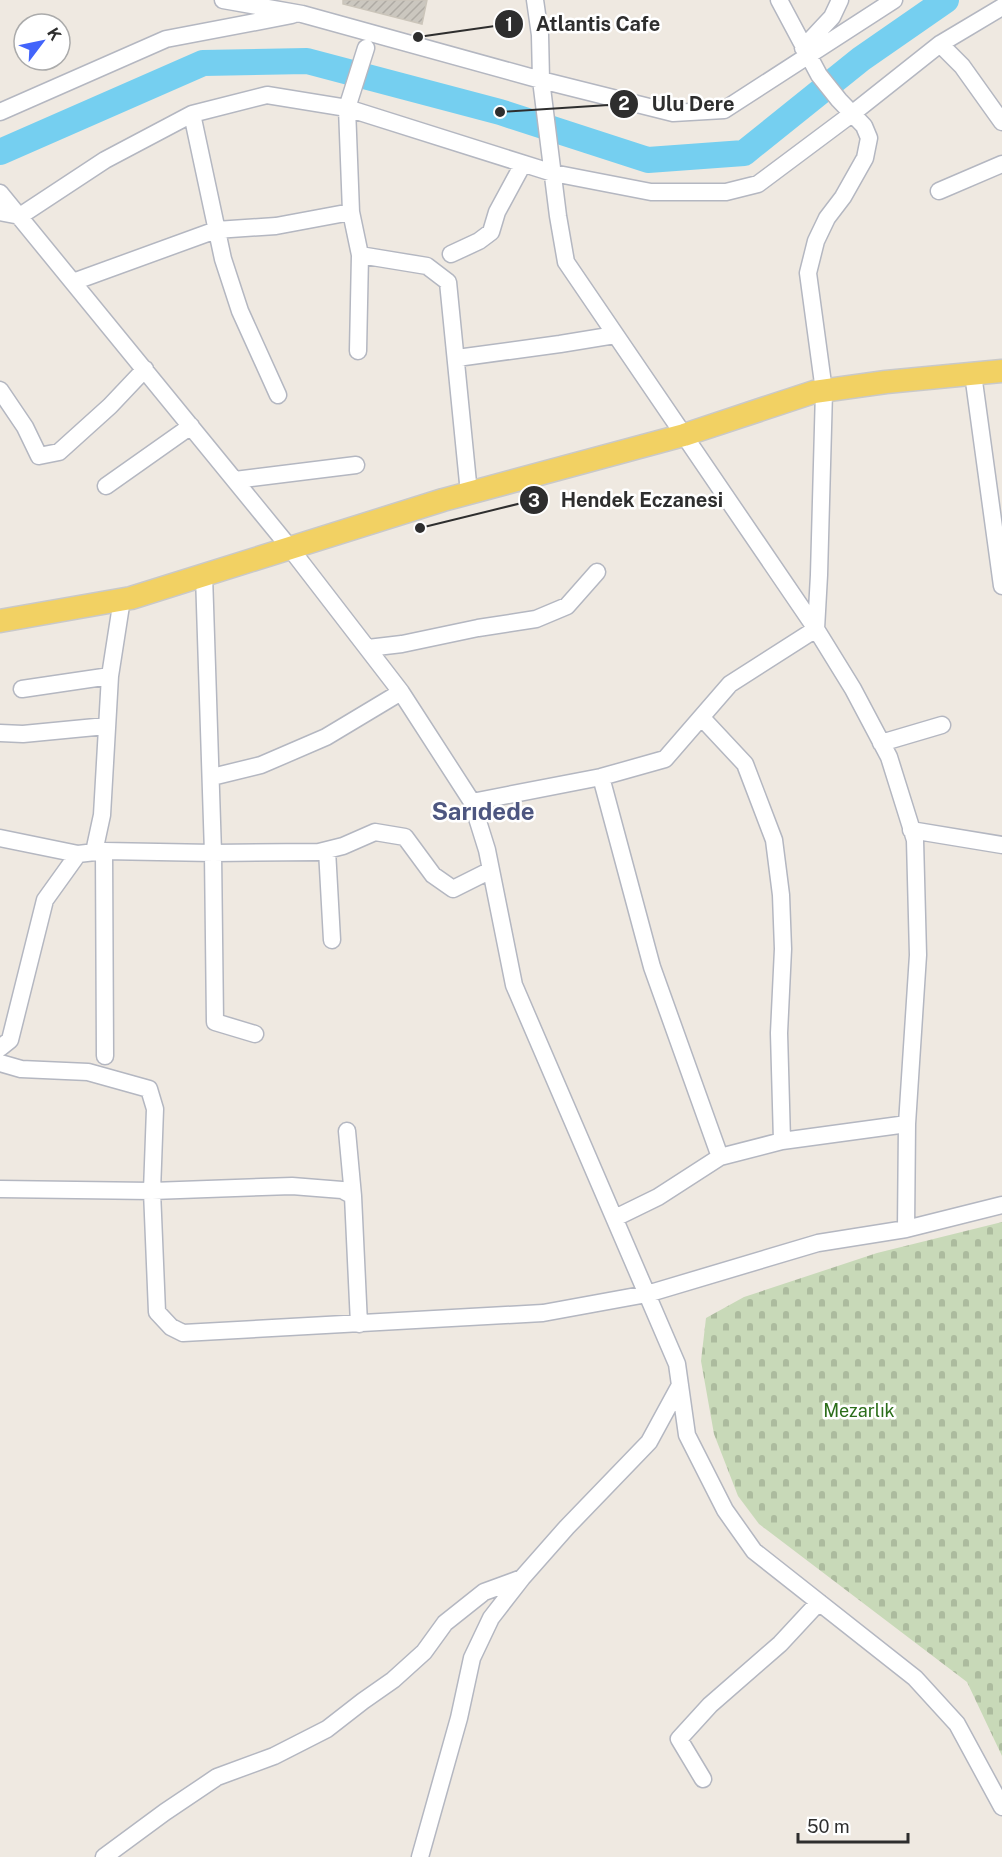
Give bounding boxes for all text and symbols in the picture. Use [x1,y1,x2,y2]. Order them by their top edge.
callout: Atlantis Cafe [494,5,672,43]
north arrow [12,12,72,72]
text: Atlantis Cafe [536,12,660,36]
text: 1 [505,14,513,35]
text: K [43,24,66,45]
callout: Ulu Dere [609,85,746,123]
text: Ulu Dere [652,92,735,116]
text: 2 [618,93,630,114]
callout: Hendek Eczanesi [519,481,736,519]
text: Hendek Eczanesi [561,488,723,512]
text: 3 [528,490,540,511]
district label: Sarıdede [431,797,535,825]
park label: Mezarlık [823,1400,895,1421]
scale bar [798,1806,908,1844]
text: 50 m [807,1816,850,1837]

